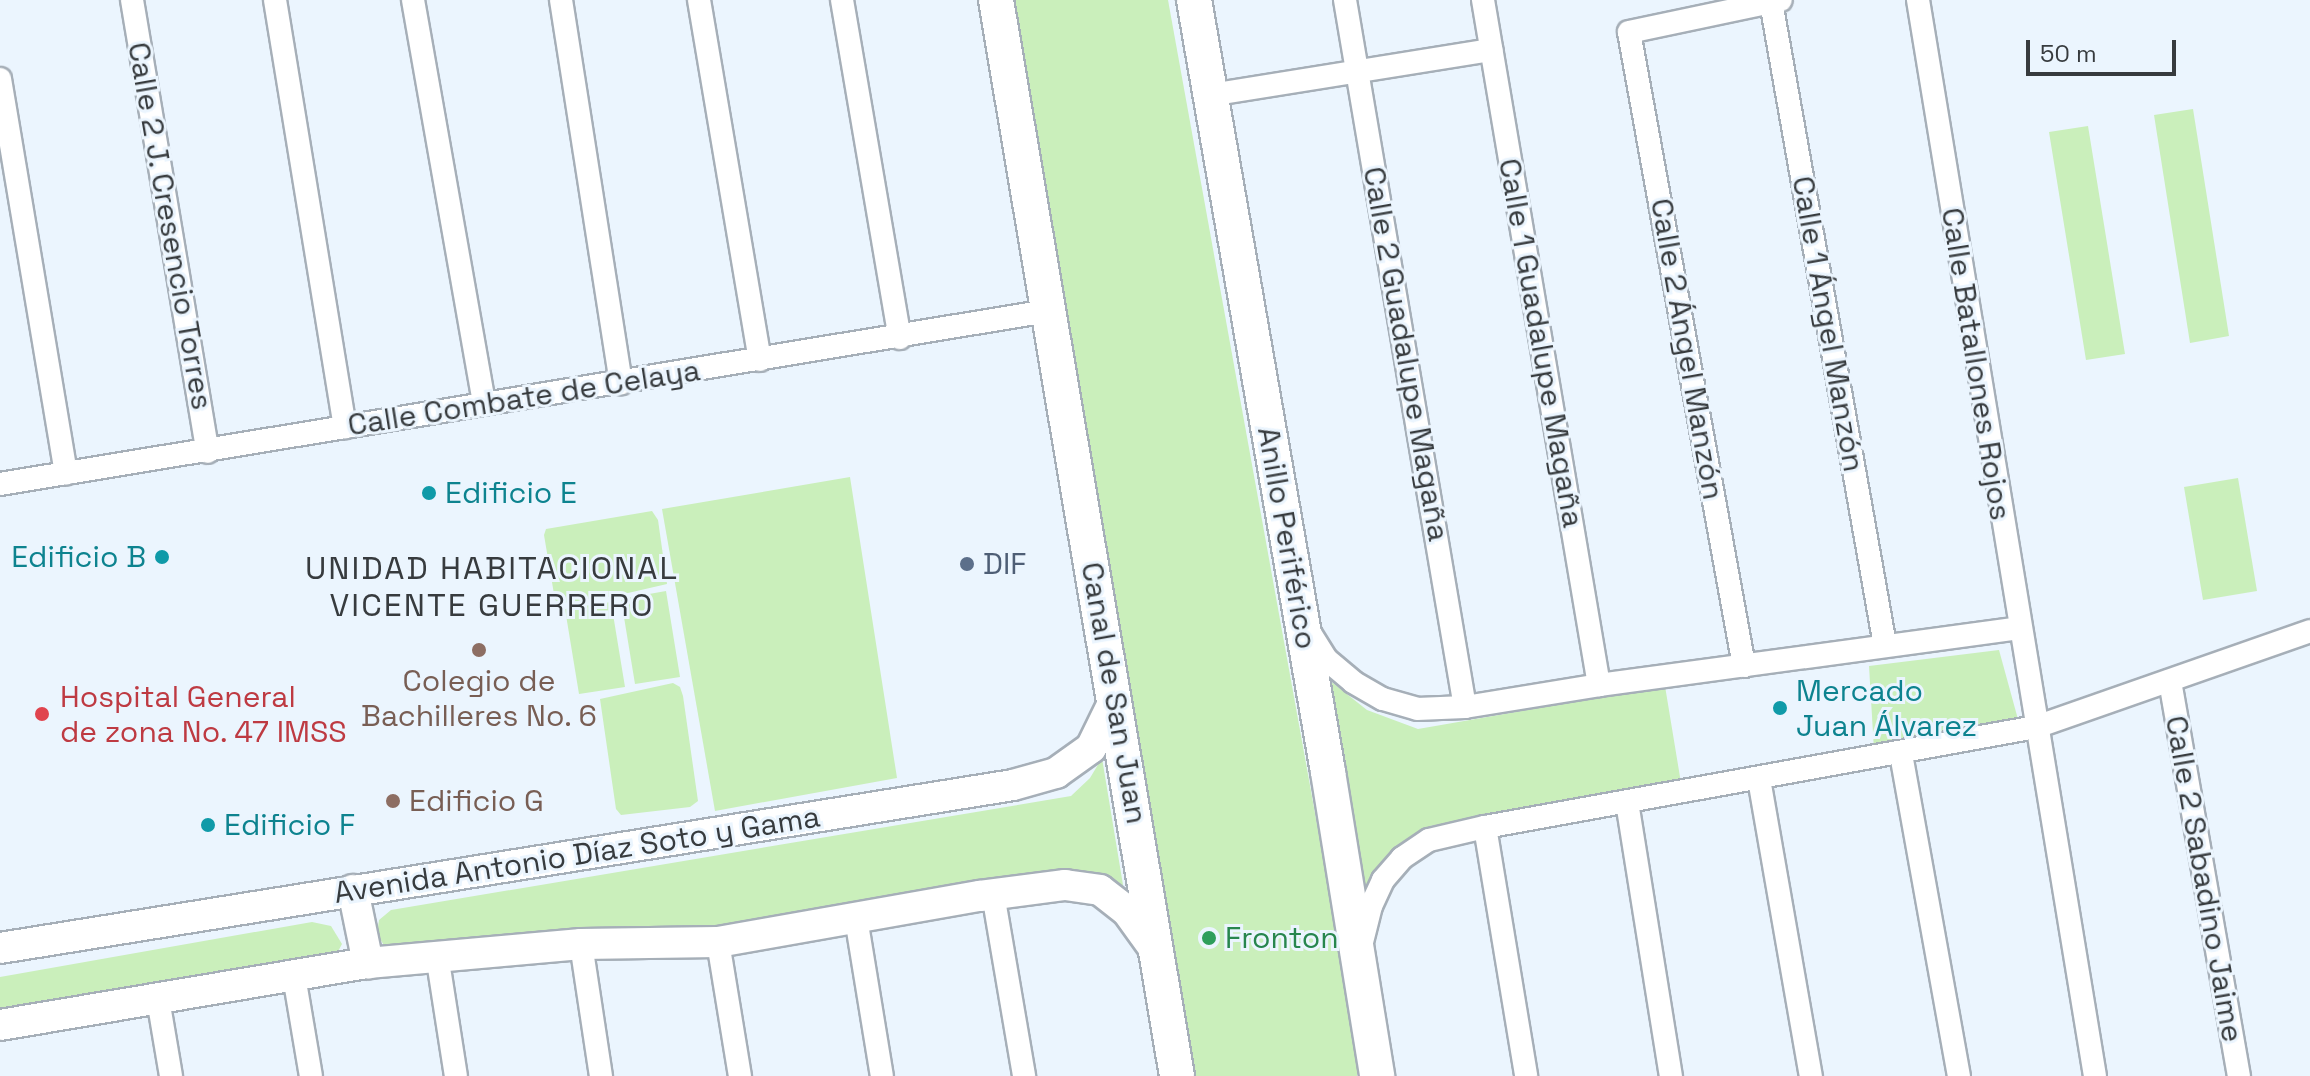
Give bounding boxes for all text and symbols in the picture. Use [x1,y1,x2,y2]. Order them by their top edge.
scale bar [2030,24,2180,74]
text: 50 m [2040,38,2097,69]
street label: Calle 2 J. Cresencio Torres [120,39,220,413]
street label: Calle 1 Guadalupe Magaña [1491,156,1591,530]
street label: Calle 2 Guadalupe Magaña [1355,164,1457,544]
street label: Calle 1 Ángel Manzón [1784,173,1872,475]
street label: Calle 2 Ángel Manzón [1643,195,1731,503]
street label: Calle Batallones Rojos [1934,205,2018,523]
street label: Calle Combate de Celaya [345,352,703,444]
street label: Anillo Periférico [1250,424,1324,652]
place label: Edificio E [445,475,577,511]
marker: Edificio E [420,484,438,502]
place label: Edificio B [11,539,146,575]
place label: DIF [983,546,1026,582]
marker: Edificio B [153,548,171,566]
district label: UNIDAD HABITACIONAL VICENTE GUERRERO [305,550,679,625]
marker: DIF [958,555,976,573]
street label: Canal de San Juan [1073,559,1155,827]
marker: Colegio de Bachilleres No. 6 [470,641,488,659]
place label: Colegio de Bachilleres No. 6 [361,663,597,734]
place label: Mercado Juan Álvarez [1796,673,1978,744]
place label: Hospital General de zona No. 47 IMSS [60,679,348,750]
marker: Mercado Juan Álvarez [1771,699,1789,717]
marker: Hospital General de zona No. 47 IMSS [31,703,53,725]
street label: Calle 2 Sabadino Jaime [2158,713,2250,1045]
place label: Edificio G [409,783,544,819]
marker: Edificio G [384,792,402,810]
street label: Avenida Antonio Díaz Soto y Gama [331,799,823,911]
place label: Edificio F [224,807,355,843]
marker: Edificio F [199,816,217,834]
place label: Fronton [1225,920,1339,956]
marker: Fronton [1200,929,1218,947]

